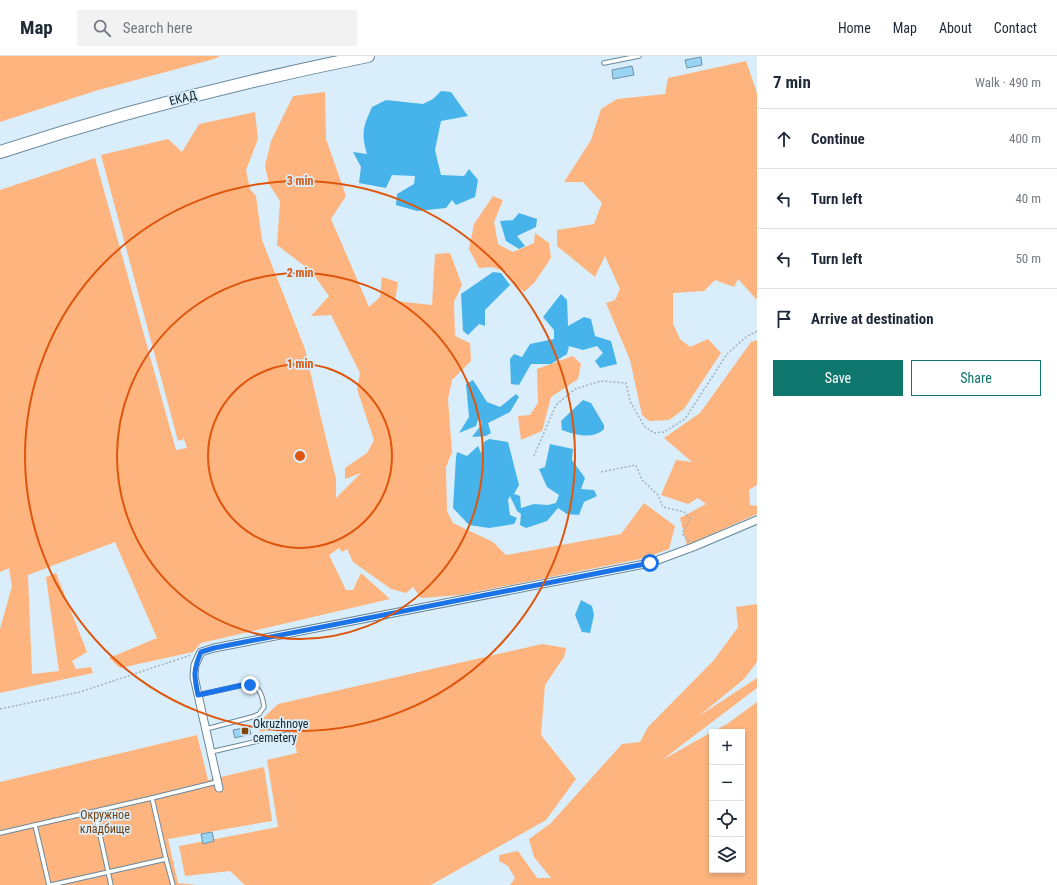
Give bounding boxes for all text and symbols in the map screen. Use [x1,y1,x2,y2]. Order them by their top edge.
search box [77,10,357,46]
text: Map [20,16,53,39]
icon: search [91,17,113,39]
text: Search here [123,19,193,37]
text: Home [838,20,871,36]
text: Map [893,20,917,36]
text: About [939,20,972,36]
text: Contact [994,20,1037,36]
text: 7 min [773,72,811,92]
text: Walk · 490 m [975,75,1041,90]
street label: ЕКАД [168,88,198,108]
icon: ahead [773,128,795,150]
text: Continue [811,130,865,148]
text: 400 m [1009,131,1041,146]
text: 3 min [287,174,313,188]
icon: left [773,188,795,210]
text: Turn left [811,190,862,208]
text: 40 m [1015,191,1041,206]
icon: left [773,248,795,270]
text: Turn left [811,250,862,268]
text: 50 m [1015,251,1041,266]
text: 2 min [287,266,313,280]
icon: arrive [773,308,795,330]
text: Arrive at destination [811,310,934,328]
text: 1 min [287,357,313,371]
button: Save [773,360,903,396]
button: Share [911,360,1041,396]
centre of rings [293,449,307,463]
route start [641,554,659,572]
route end [241,676,259,694]
place label: Okruzhnoye cemetery [253,717,309,745]
marker: Okruzhnoye cemetery [240,726,250,736]
map controls [709,729,745,873]
button: + [709,729,745,765]
button: − [709,765,745,801]
button: locate [709,801,745,837]
park label: Окружное кладбище [80,808,131,836]
button: layers [709,837,745,873]

